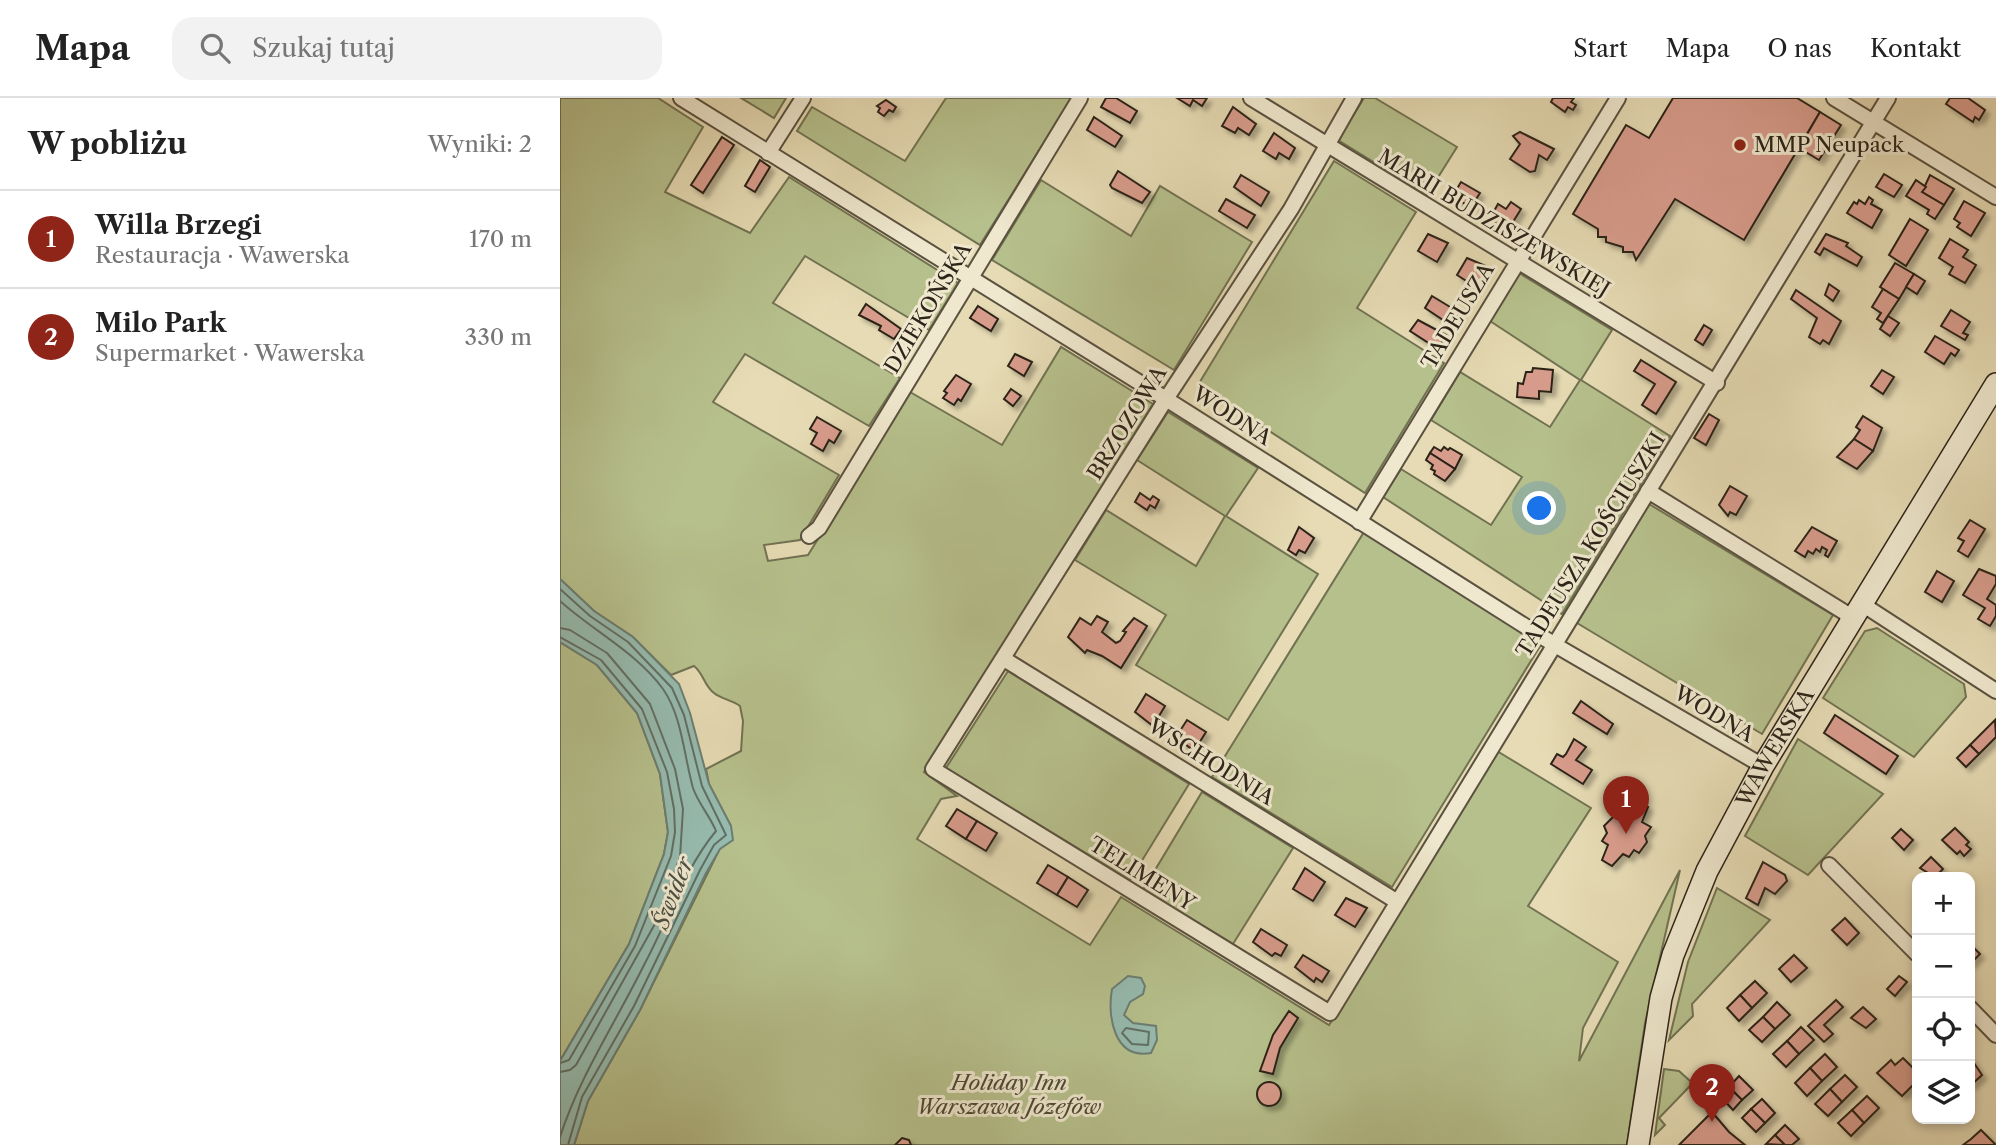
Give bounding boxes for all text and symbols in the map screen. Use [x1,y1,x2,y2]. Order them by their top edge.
search box [172,17,662,80]
text: Mapa [35,28,130,69]
icon: search [196,29,234,67]
text: Szukaj tutaj [252,32,395,64]
text: Start [1573,34,1627,63]
text: Mapa [1665,34,1730,63]
text: O nas [1768,34,1832,63]
text: Kontakt [1870,34,1961,63]
text: W pobliżu [28,125,187,162]
text: Wyniki: 2 [428,130,532,158]
place label: MMP Neupack [1754,132,1905,157]
marker: MMP Neupack [1732,137,1748,153]
street label: MARII BUDZISZEWSKIEJ [1374,143,1615,302]
text: Willa Brzegi [95,209,261,241]
text: 1 [46,225,56,253]
text: 170 m [469,225,532,253]
street label: DZIEKOŃSKA [879,238,977,378]
text: Restauracja · Wawerska [95,241,350,269]
street label: TADEUSZA [1416,258,1499,373]
text: Milo Park [95,307,226,339]
text: 2 [44,323,58,351]
text: 330 m [465,323,532,351]
text: Supermarket · Wawerska [95,339,365,367]
street label: BRZOZOWA [1082,361,1172,484]
street label: WODNA [1187,380,1277,451]
street label: TADEUSZA KOŚCIUSZKI [1511,428,1670,662]
your location [1522,491,1556,525]
street label: WODNA [1669,679,1759,747]
street label: WAWERSKA [1730,683,1819,812]
street label: WSCHODNIA [1143,712,1279,811]
pin: 1 [1603,776,1649,834]
street label: TELIMENY [1085,831,1201,917]
water label: Świder [646,852,700,935]
map controls [1912,872,1975,1124]
button: + [1912,872,1975,935]
button: − [1912,935,1975,998]
button: locate [1912,998,1975,1061]
button: layers [1912,1061,1975,1124]
pin: 2 [1689,1064,1735,1122]
park label: Holiday Inn Warszawa Józefów [917,1070,1102,1119]

